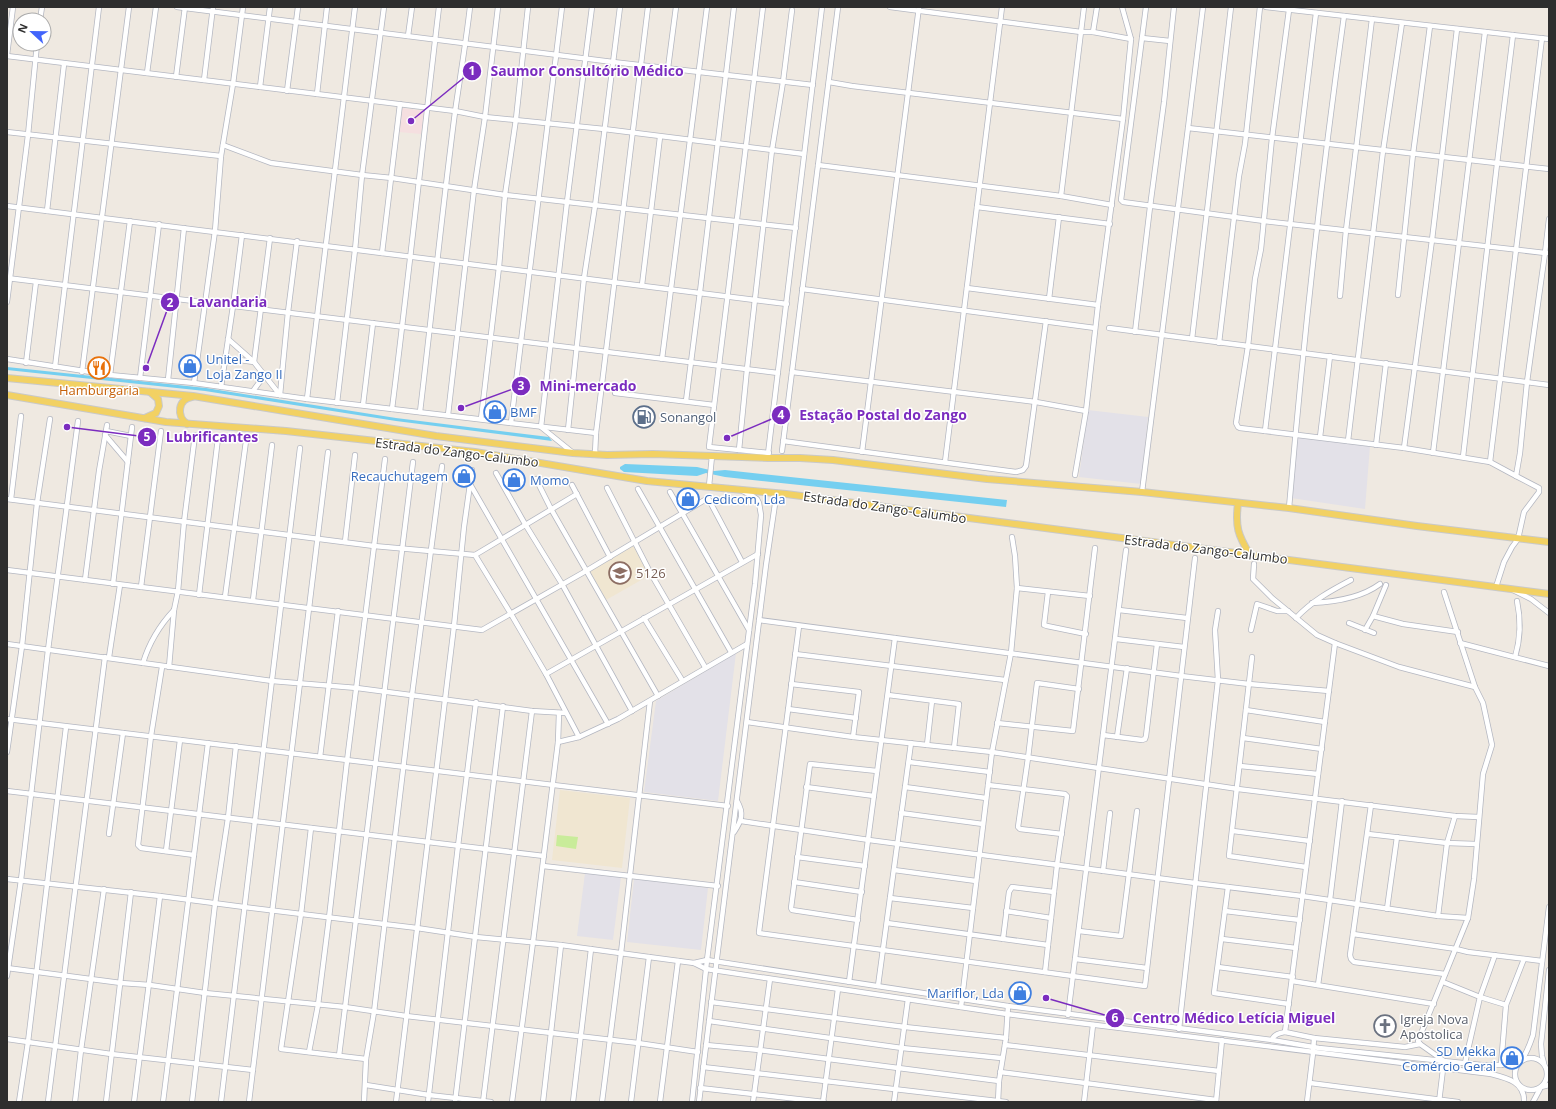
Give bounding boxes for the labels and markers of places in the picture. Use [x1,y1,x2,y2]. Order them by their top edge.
callout: Saumor Consultório Médico [462,58,691,84]
callout: Lavandaria [160,289,275,315]
place label: Unitel - Loja Zango II [206,350,283,383]
shop icon: Unitel - Loja Zango II [177,353,203,379]
restaurant icon: Hamburgaria [86,355,112,381]
callout: Mini-mercado [511,373,644,399]
place label: Hamburgaria [59,381,139,399]
shop icon: BMF [482,399,508,425]
callout: Estação Postal do Zango [771,402,975,428]
place label: BMF [510,403,537,421]
fuel station icon: Sonangol [631,404,657,430]
place label: Sonangol [660,408,716,426]
callout: Lubrificantes [137,424,266,450]
shop icon: Recauchutagem [451,463,477,489]
place label: Recauchutagem [351,467,448,485]
shop icon: Momo [501,467,527,493]
place label: Momo [530,471,570,489]
shop icon: Cedicom, Lda [675,486,701,512]
place label: Cedicom, Lda [704,490,786,508]
school or university icon: 5126 [607,560,633,586]
place label: 5126 [636,564,666,582]
shop icon: Mariflor, Lda [1007,980,1033,1006]
place label: Mariflor, Lda [927,984,1004,1002]
callout: Centro Médico Letícia Miguel [1105,1005,1343,1031]
place label: Igreja Nova Apostolica [1400,1010,1469,1043]
church icon: Igreja Nova Apostolica [1372,1013,1398,1039]
place label: SD Mekka Comércio Geral [1402,1042,1496,1075]
shop icon: SD Mekka Comércio Geral [1499,1045,1525,1071]

